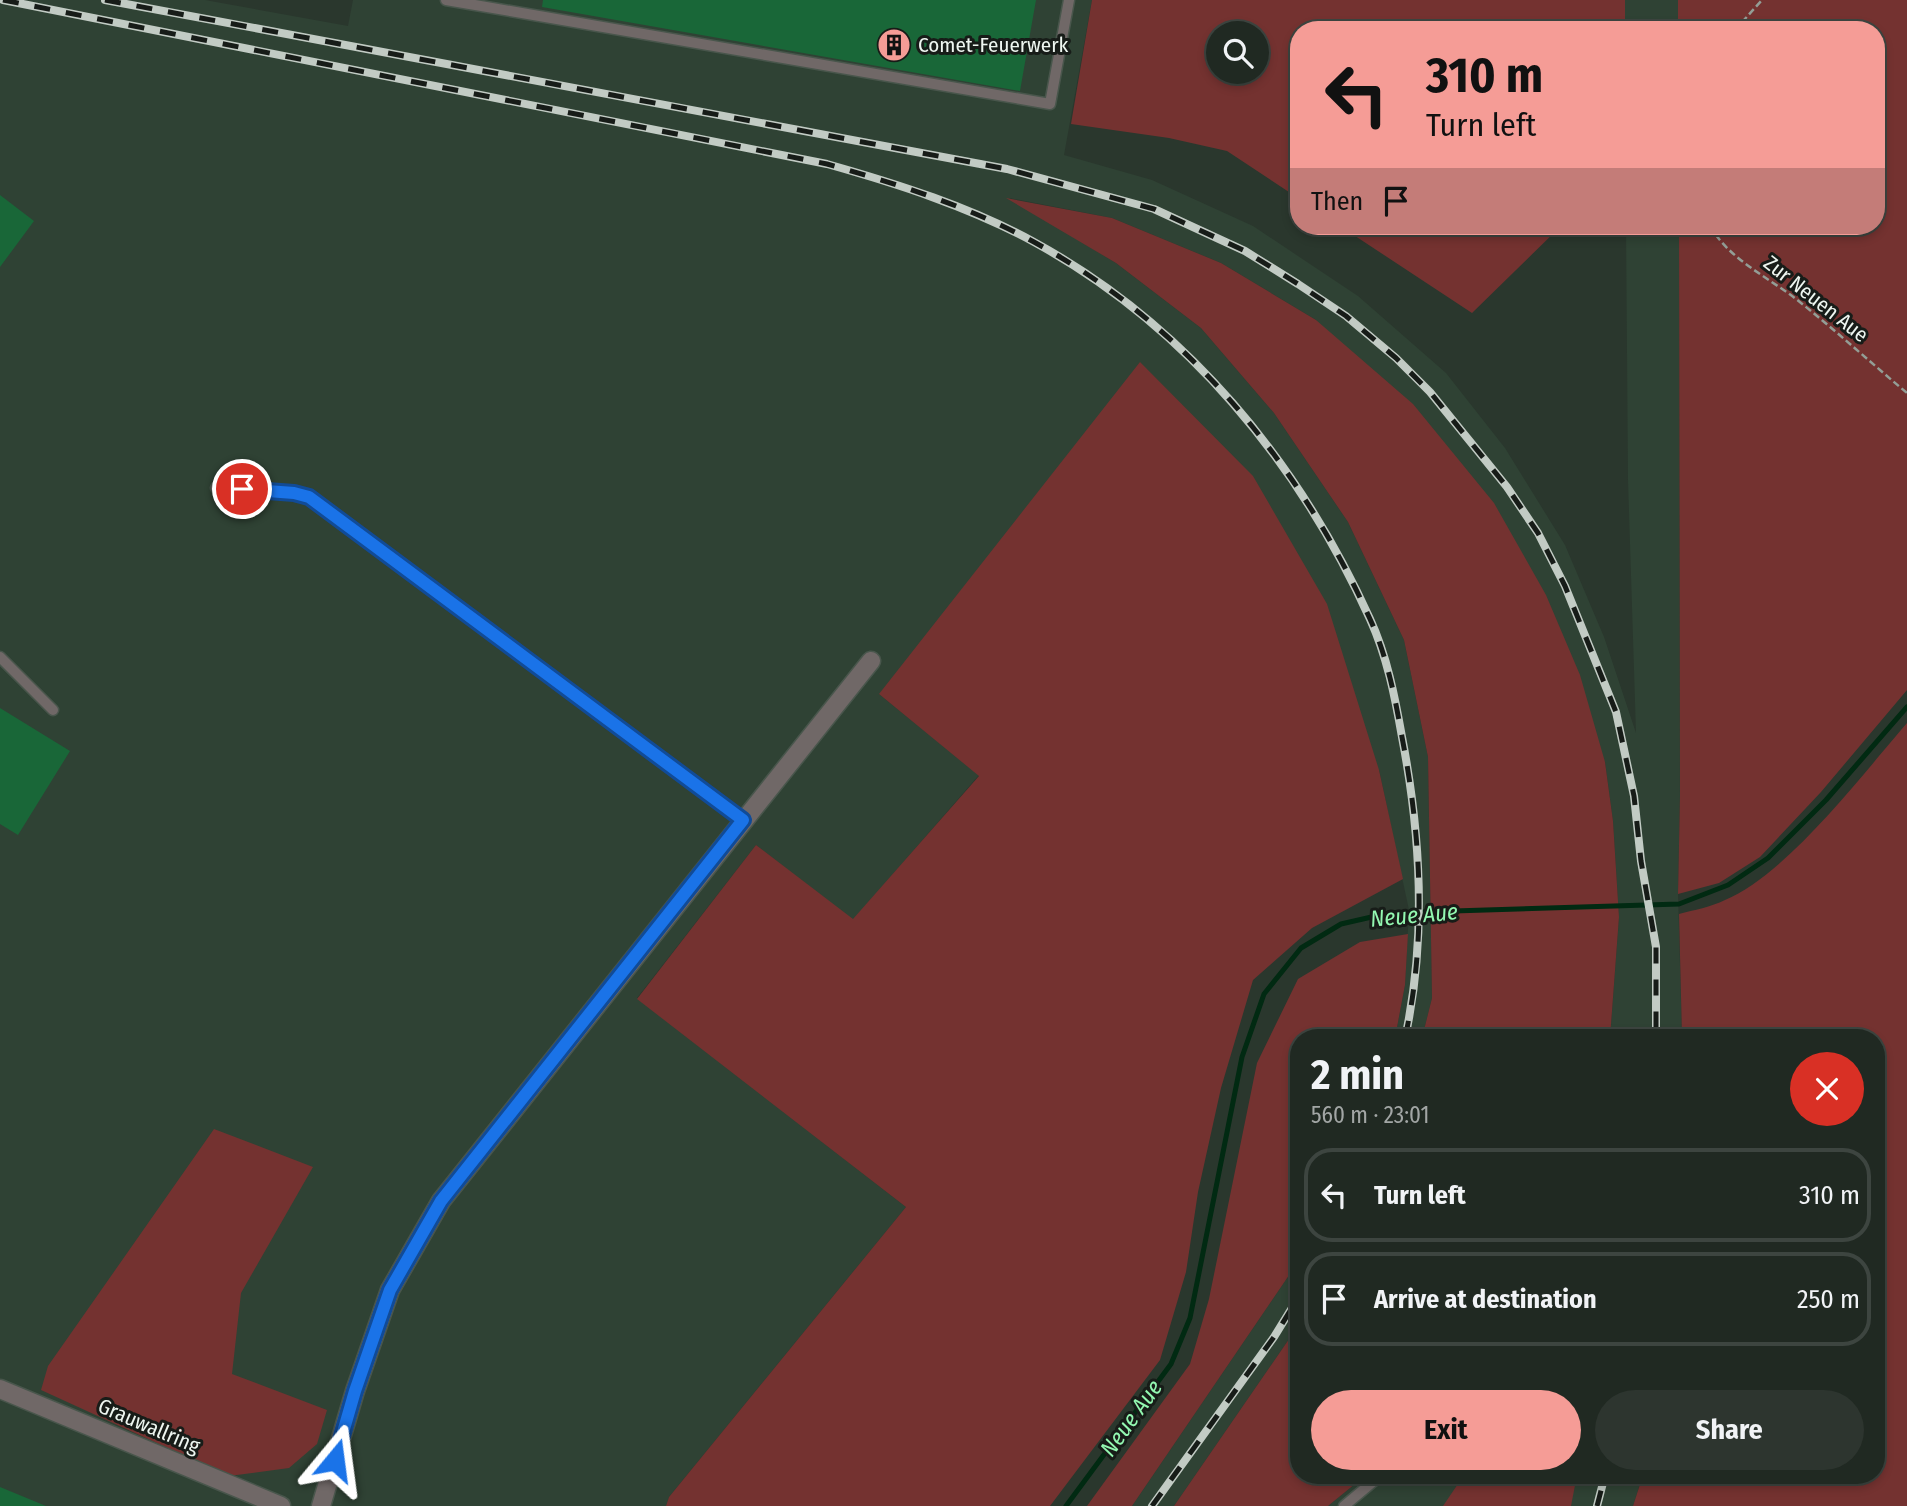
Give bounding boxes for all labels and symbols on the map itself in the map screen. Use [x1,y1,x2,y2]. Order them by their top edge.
building icon: Comet-Feuerwerk [875,26,913,64]
place label: Comet-Feuerwerk [918,32,1069,58]
street label: Zur Neuen Aue [1758,250,1874,348]
pin [212,459,272,519]
water label: Neue Aue [1369,897,1459,933]
water label: Neue Aue [1094,1374,1168,1462]
street label: Grauwallring [94,1393,204,1459]
position arrow [298,1423,372,1497]

